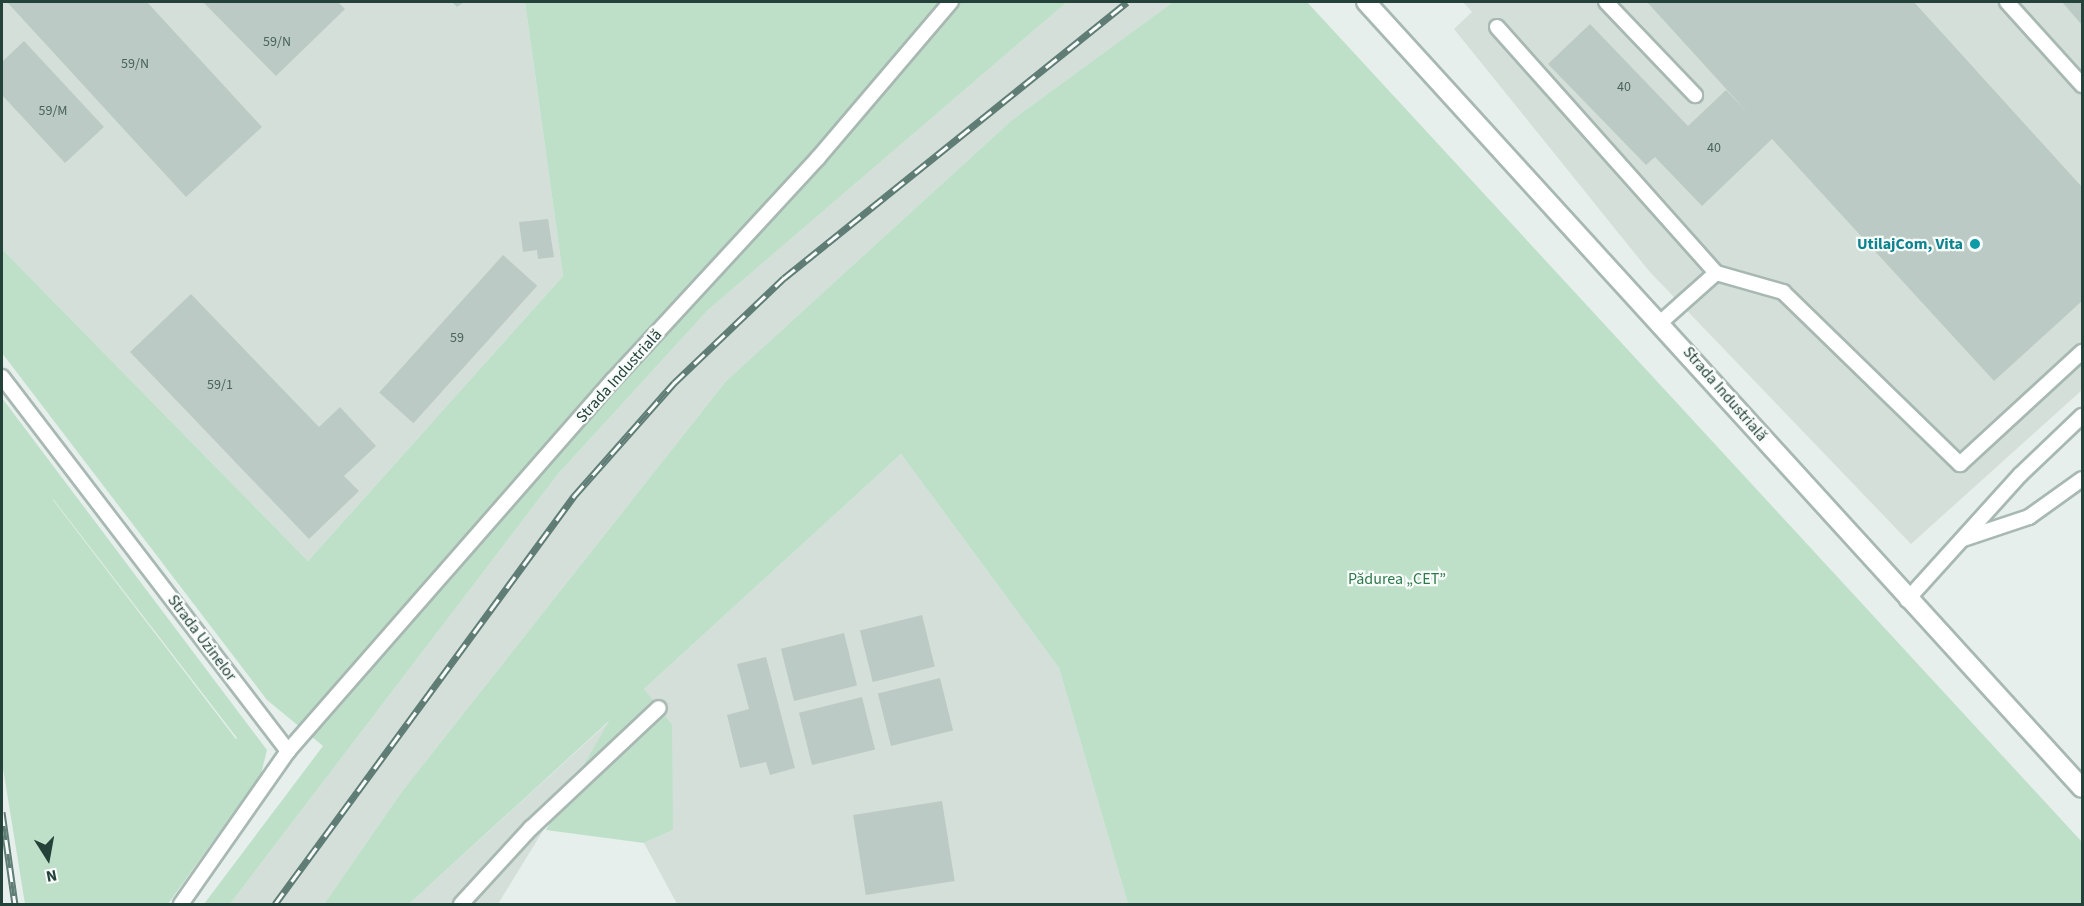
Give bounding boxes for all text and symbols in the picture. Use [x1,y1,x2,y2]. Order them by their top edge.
house number: 59/N [263,34,291,50]
house number: 59/N [121,56,149,72]
house number: 40 [1617,79,1631,95]
house number: 59/M [39,103,67,119]
house number: 40 [1707,140,1721,156]
place label: UtilajCom, Vita [1857,234,1963,254]
marker: UtilajCom, Vita [1968,237,1982,251]
street label: Strada Industrială [572,325,666,427]
house number: 59 [450,330,464,346]
street label: Strada Industrială [1679,343,1771,445]
house number: 59/1 [207,377,233,393]
park label: Pădurea „CET” [1348,569,1446,589]
street label: Strada Uzinelor [163,591,241,685]
north arrow [18,828,78,888]
text: N [44,864,59,887]

